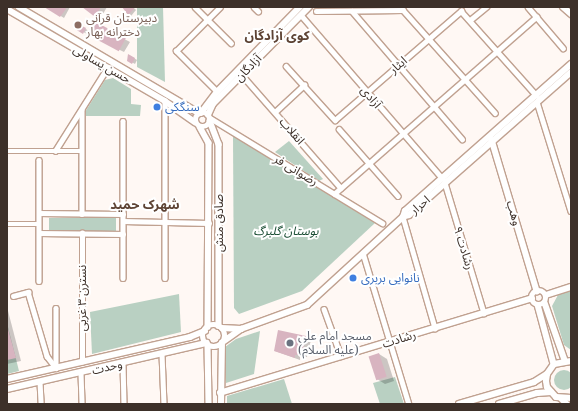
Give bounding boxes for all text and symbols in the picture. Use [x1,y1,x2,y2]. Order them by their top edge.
place label: دبیرستان قرآنی دخترانه بهار [86,11,157,39]
marker: دبیرستان قرآنی دخترانه بهار [73,20,83,30]
district label: کوی آزادگان [244,27,310,43]
street label: حسن یساولی [71,42,133,86]
street label: آزادگان [232,51,264,85]
street label: ایثار [386,53,410,77]
street label: آزادی [358,83,384,111]
place label: سنگکی [165,100,200,114]
marker: سنگکی [152,102,162,112]
street label: انقلاب [276,115,308,147]
street label: رضوانی فر [271,151,321,189]
street label: احرار [407,193,433,217]
street label: صادق منش [212,194,226,252]
district label: شهرک حمید [110,196,180,212]
street label: وهب [504,199,524,227]
park label: بوستان گلبرگ [253,224,319,238]
street label: رشادت ۹ [451,225,477,271]
street label: نسترن ۳ غربی [75,265,89,331]
place label: نانوایی بربری [361,271,420,285]
marker: نانوایی بربری [348,273,358,283]
street label: رشادت [380,327,418,351]
place label: مسجد امام علی (علیه السلام) [298,329,372,357]
marker: مسجد امام علی (علیه السلام) [285,338,295,348]
street label: وحدت [90,357,124,377]

